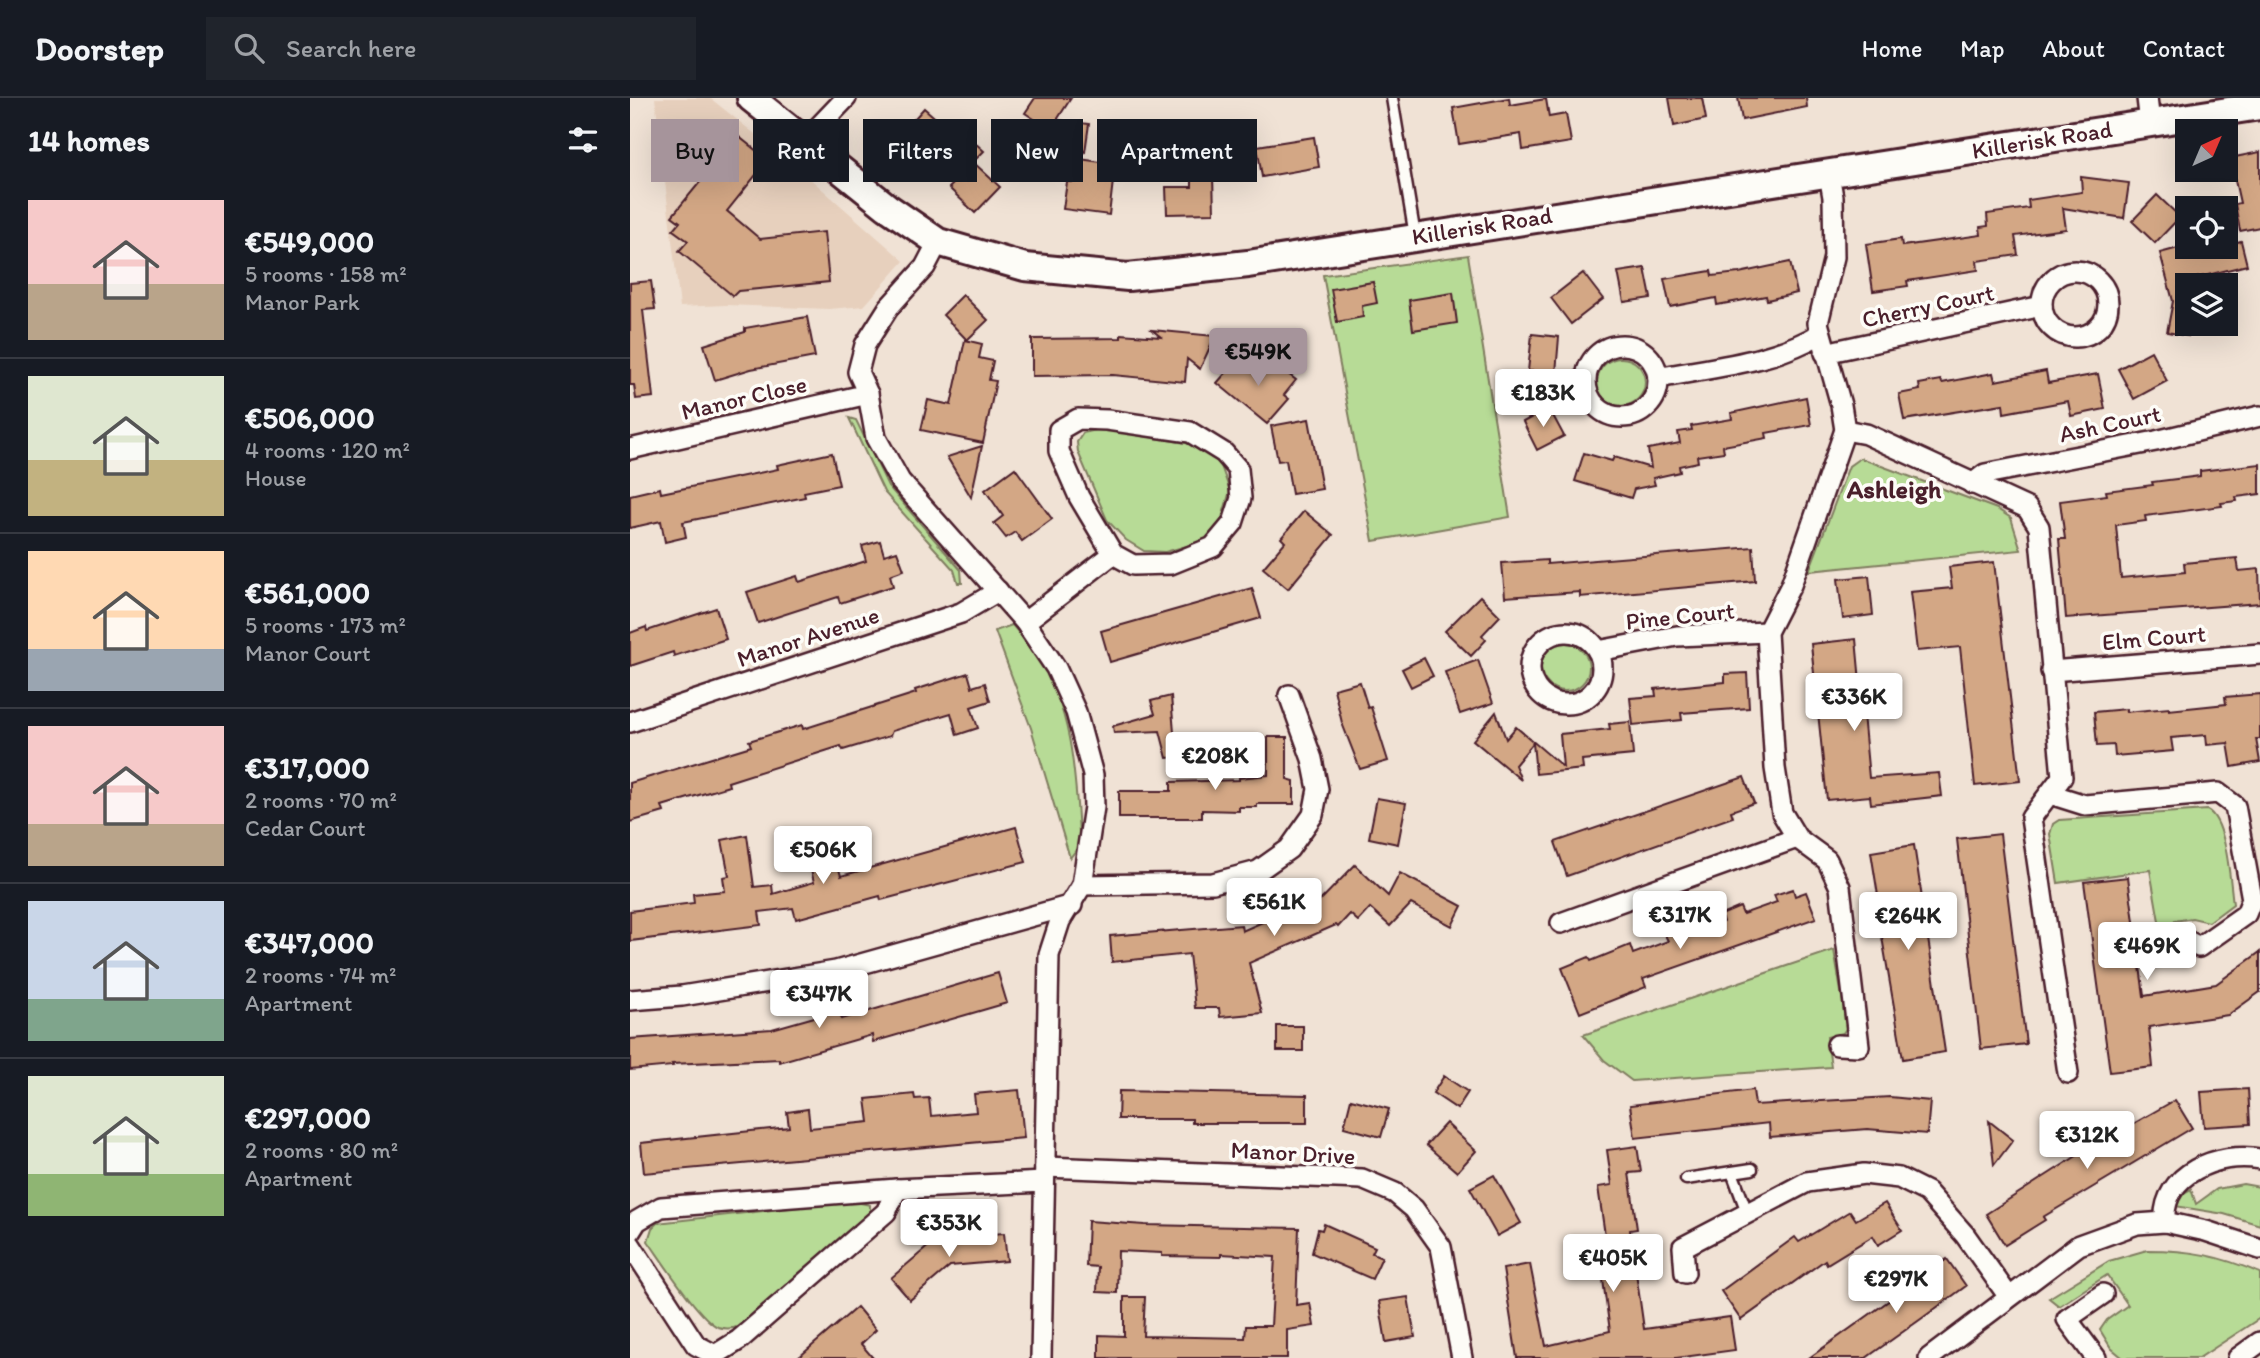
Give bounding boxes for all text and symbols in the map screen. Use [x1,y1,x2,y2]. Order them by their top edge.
search box [206,17,696,80]
text: Doorstep [35,29,164,68]
icon: search [230,29,268,67]
text: Search here [286,32,416,64]
text: Home [1862,34,1922,63]
text: Map [1960,34,2004,63]
text: About [2042,34,2105,63]
text: Contact [2143,34,2225,63]
street label: Killerisk Road [1970,114,2114,165]
chip: Buy [651,119,739,182]
chip: Rent [753,119,849,182]
chip: Filters [863,119,977,182]
chip: New [991,119,1083,182]
chip: Apartment [1097,119,1257,182]
north arrow [2175,119,2238,182]
map controls [2175,119,2238,336]
icon: filters [564,121,602,159]
text: 14 homes [28,122,150,159]
button: locate [2175,196,2238,259]
street label: Killerisk Road [1410,200,1554,251]
text: €549,000 [245,223,374,260]
icon: home [84,228,168,312]
text: 5 rooms · 158 m² [245,260,407,288]
button: layers [2175,273,2238,336]
street label: Cherry Court [1859,277,1996,334]
text: Manor Park [245,288,360,316]
pin: €549K [1209,328,1307,388]
text: €549K [1225,337,1291,365]
street label: Manor Close [678,369,810,426]
pin: €183K [1494,370,1592,429]
text: €183K [1511,378,1575,406]
text: €506,000 [245,399,375,436]
street label: Ash Court [2056,399,2163,448]
icon: home [84,404,168,488]
text: 4 rooms · 120 m² [245,436,410,464]
text: House [245,464,307,492]
district label: Ashleigh [1846,473,1942,505]
text: €561,000 [245,574,370,611]
icon: home [84,579,168,663]
street label: Pine Court [1624,595,1736,636]
street label: Manor Avenue [733,600,883,673]
text: 5 rooms · 173 m² [245,611,406,639]
street label: Elm Court [2101,619,2207,656]
text: Manor Court [245,639,371,667]
pin: €336K [1805,674,1903,733]
text: €336K [1821,682,1887,710]
pin: €208K [1166,732,1264,792]
text: €208K [1182,741,1248,769]
text: €317,000 [245,749,370,786]
icon: home [84,754,168,838]
text: 2 rooms · 70 m² [245,786,397,814]
text: Cedar Court [245,814,366,842]
pin: €506K [774,826,872,886]
text: €506K [790,835,856,863]
pin: €561K [1225,878,1323,938]
text: €561K [1243,887,1305,915]
pin: €317K [1631,892,1729,951]
pin: €264K [1859,892,1957,952]
text: €317K [1649,900,1711,928]
text: €264K [1875,901,1941,929]
pin: €469K [2098,922,2196,982]
text: €347,000 [245,924,374,961]
icon: home [84,929,168,1013]
text: €469K [2114,931,2180,959]
text: 2 rooms · 74 m² [245,961,397,989]
pin: €347K [770,970,868,1030]
text: €347K [786,979,852,1007]
text: Apartment [245,989,352,1017]
text: €297,000 [245,1099,371,1136]
icon: home [84,1104,168,1188]
pin: €312K [2038,1112,2136,1171]
text: €312K [2055,1120,2119,1148]
street label: Manor Drive [1230,1135,1356,1170]
text: 2 rooms · 80 m² [245,1136,398,1164]
text: Apartment [245,1164,352,1192]
pin: €353K [900,1200,998,1259]
text: €353K [917,1208,981,1236]
pin: €405K [1564,1234,1662,1294]
text: €405K [1579,1243,1647,1271]
pin: €297K [1847,1256,1945,1315]
text: €297K [1864,1264,1928,1292]

